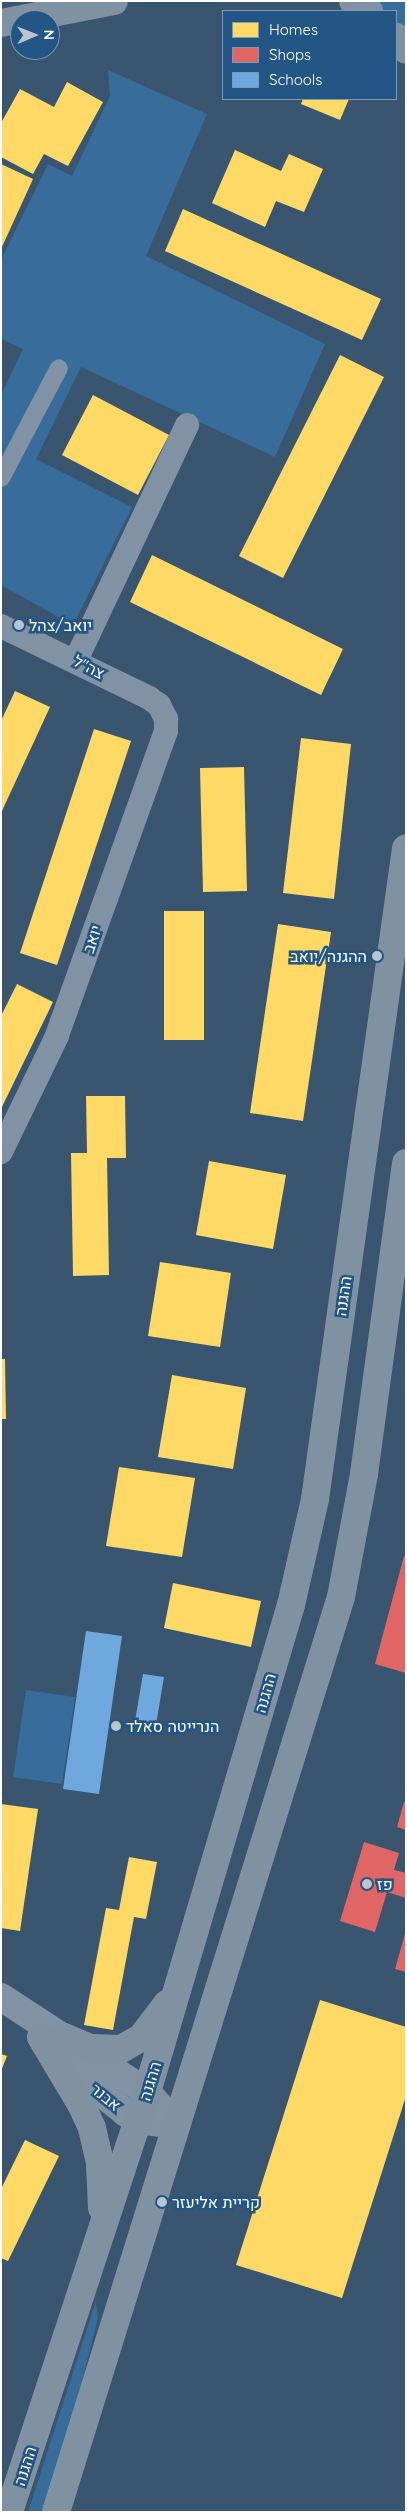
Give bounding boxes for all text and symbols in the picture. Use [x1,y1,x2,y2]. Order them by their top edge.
north arrow [10,10,60,60]
legend [222,10,397,100]
text: Homes [269,20,318,39]
text: N [40,29,58,40]
text: Shops [269,45,311,64]
text: Schools [269,70,322,89]
place label: יואב/צהל [29,615,92,635]
marker: יואב/צהל [13,619,25,631]
street label: צה"ל [70,651,108,683]
street label: יואב [78,923,106,955]
place label: ההגנה/יואב [290,946,367,966]
marker: ההגנה/יואב [371,950,383,962]
street label: ההגנה [331,1275,355,1317]
street label: ההגנה [250,1671,280,1715]
place label: הנרייטה סאלד [126,1716,219,1736]
marker: הנרייטה סאלד [110,1720,122,1732]
place label: פז [377,1874,393,1894]
marker: פז [361,1878,373,1890]
street label: ההגנה [135,2059,165,2103]
street label: אבנר [87,2079,125,2115]
place label: קריית אליעזר [172,2192,260,2212]
marker: קריית אליעזר [156,2196,168,2208]
street label: ההגנה [10,2444,40,2488]

